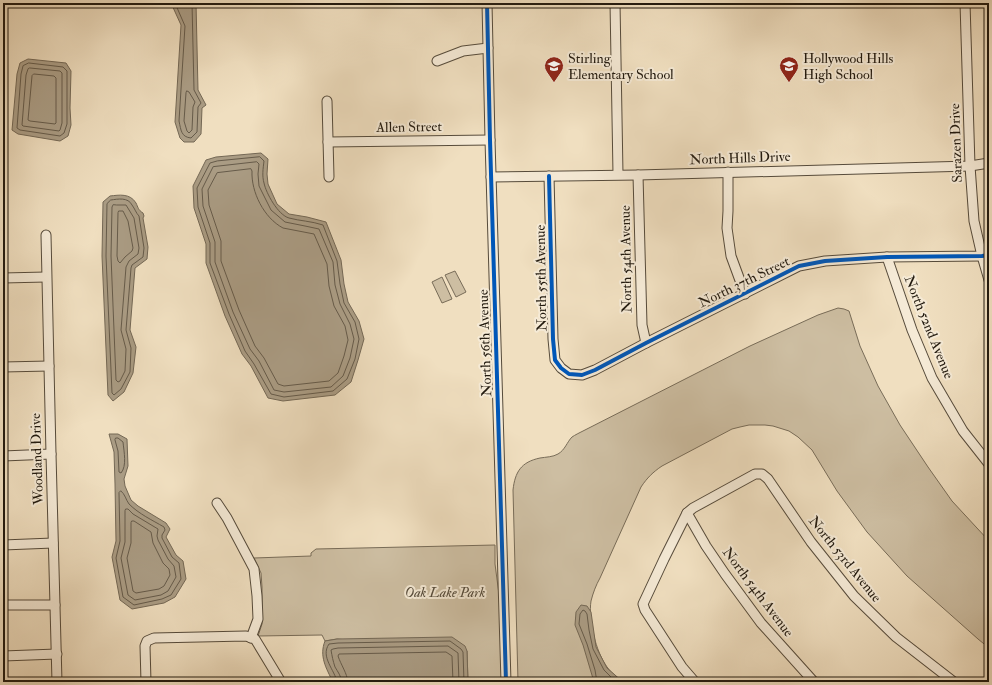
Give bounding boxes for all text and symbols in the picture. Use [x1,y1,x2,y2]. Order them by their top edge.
place label: Stirling Elementary School [568,50,674,84]
place label: Hollywood Hills High School [803,50,893,83]
school or university icon: Stirling Elementary School [543,55,565,83]
school or university icon: Hollywood Hills High School [778,55,800,83]
street label: Sarazen Drive [946,103,966,183]
street label: Allen Street [375,118,442,136]
street label: North Hills Drive [689,148,791,168]
street label: North 54th Avenue [617,205,635,313]
street label: North 55th Avenue [532,224,550,331]
street label: North 37th Street [696,252,793,311]
street label: North 52nd Avenue [901,273,957,381]
street label: North 56th Avenue [475,289,495,397]
street label: Woodland Drive [27,413,47,506]
street label: North 53rd Avenue [805,512,885,606]
street label: North 54th Avenue [719,544,797,640]
park label: Oak Lake Park [405,584,486,601]

